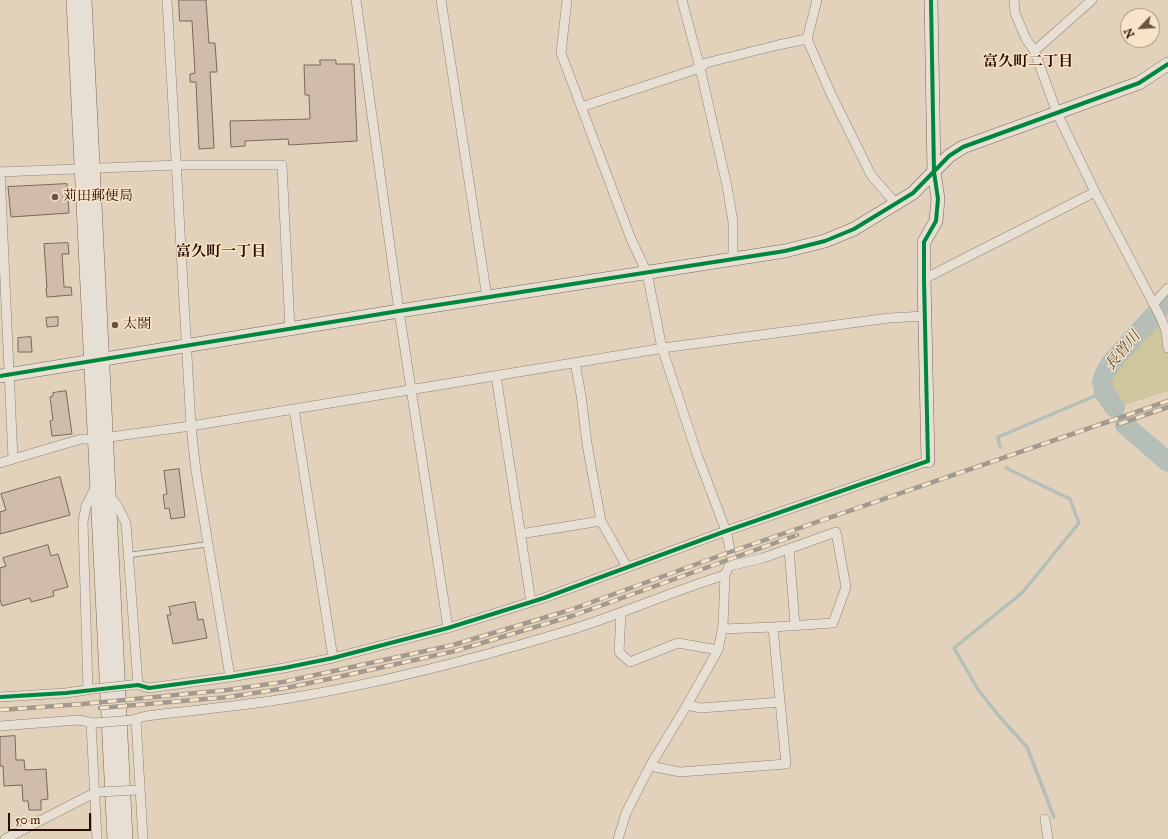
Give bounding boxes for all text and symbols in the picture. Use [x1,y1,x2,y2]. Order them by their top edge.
north arrow [1120,8,1160,48]
text: N [1122,26,1137,40]
district label: 富久町二丁目 [983,53,1073,71]
place label: 苅田郵便局 [63,189,133,205]
marker: 苅田郵便局 [50,192,60,202]
district label: 富久町一丁目 [176,243,266,261]
place label: 太閤 [123,317,151,333]
marker: 太閤 [110,320,120,330]
water label: 長曽川 [1102,328,1144,374]
scale bar [10,805,93,831]
text: 50 m [15,813,40,827]

